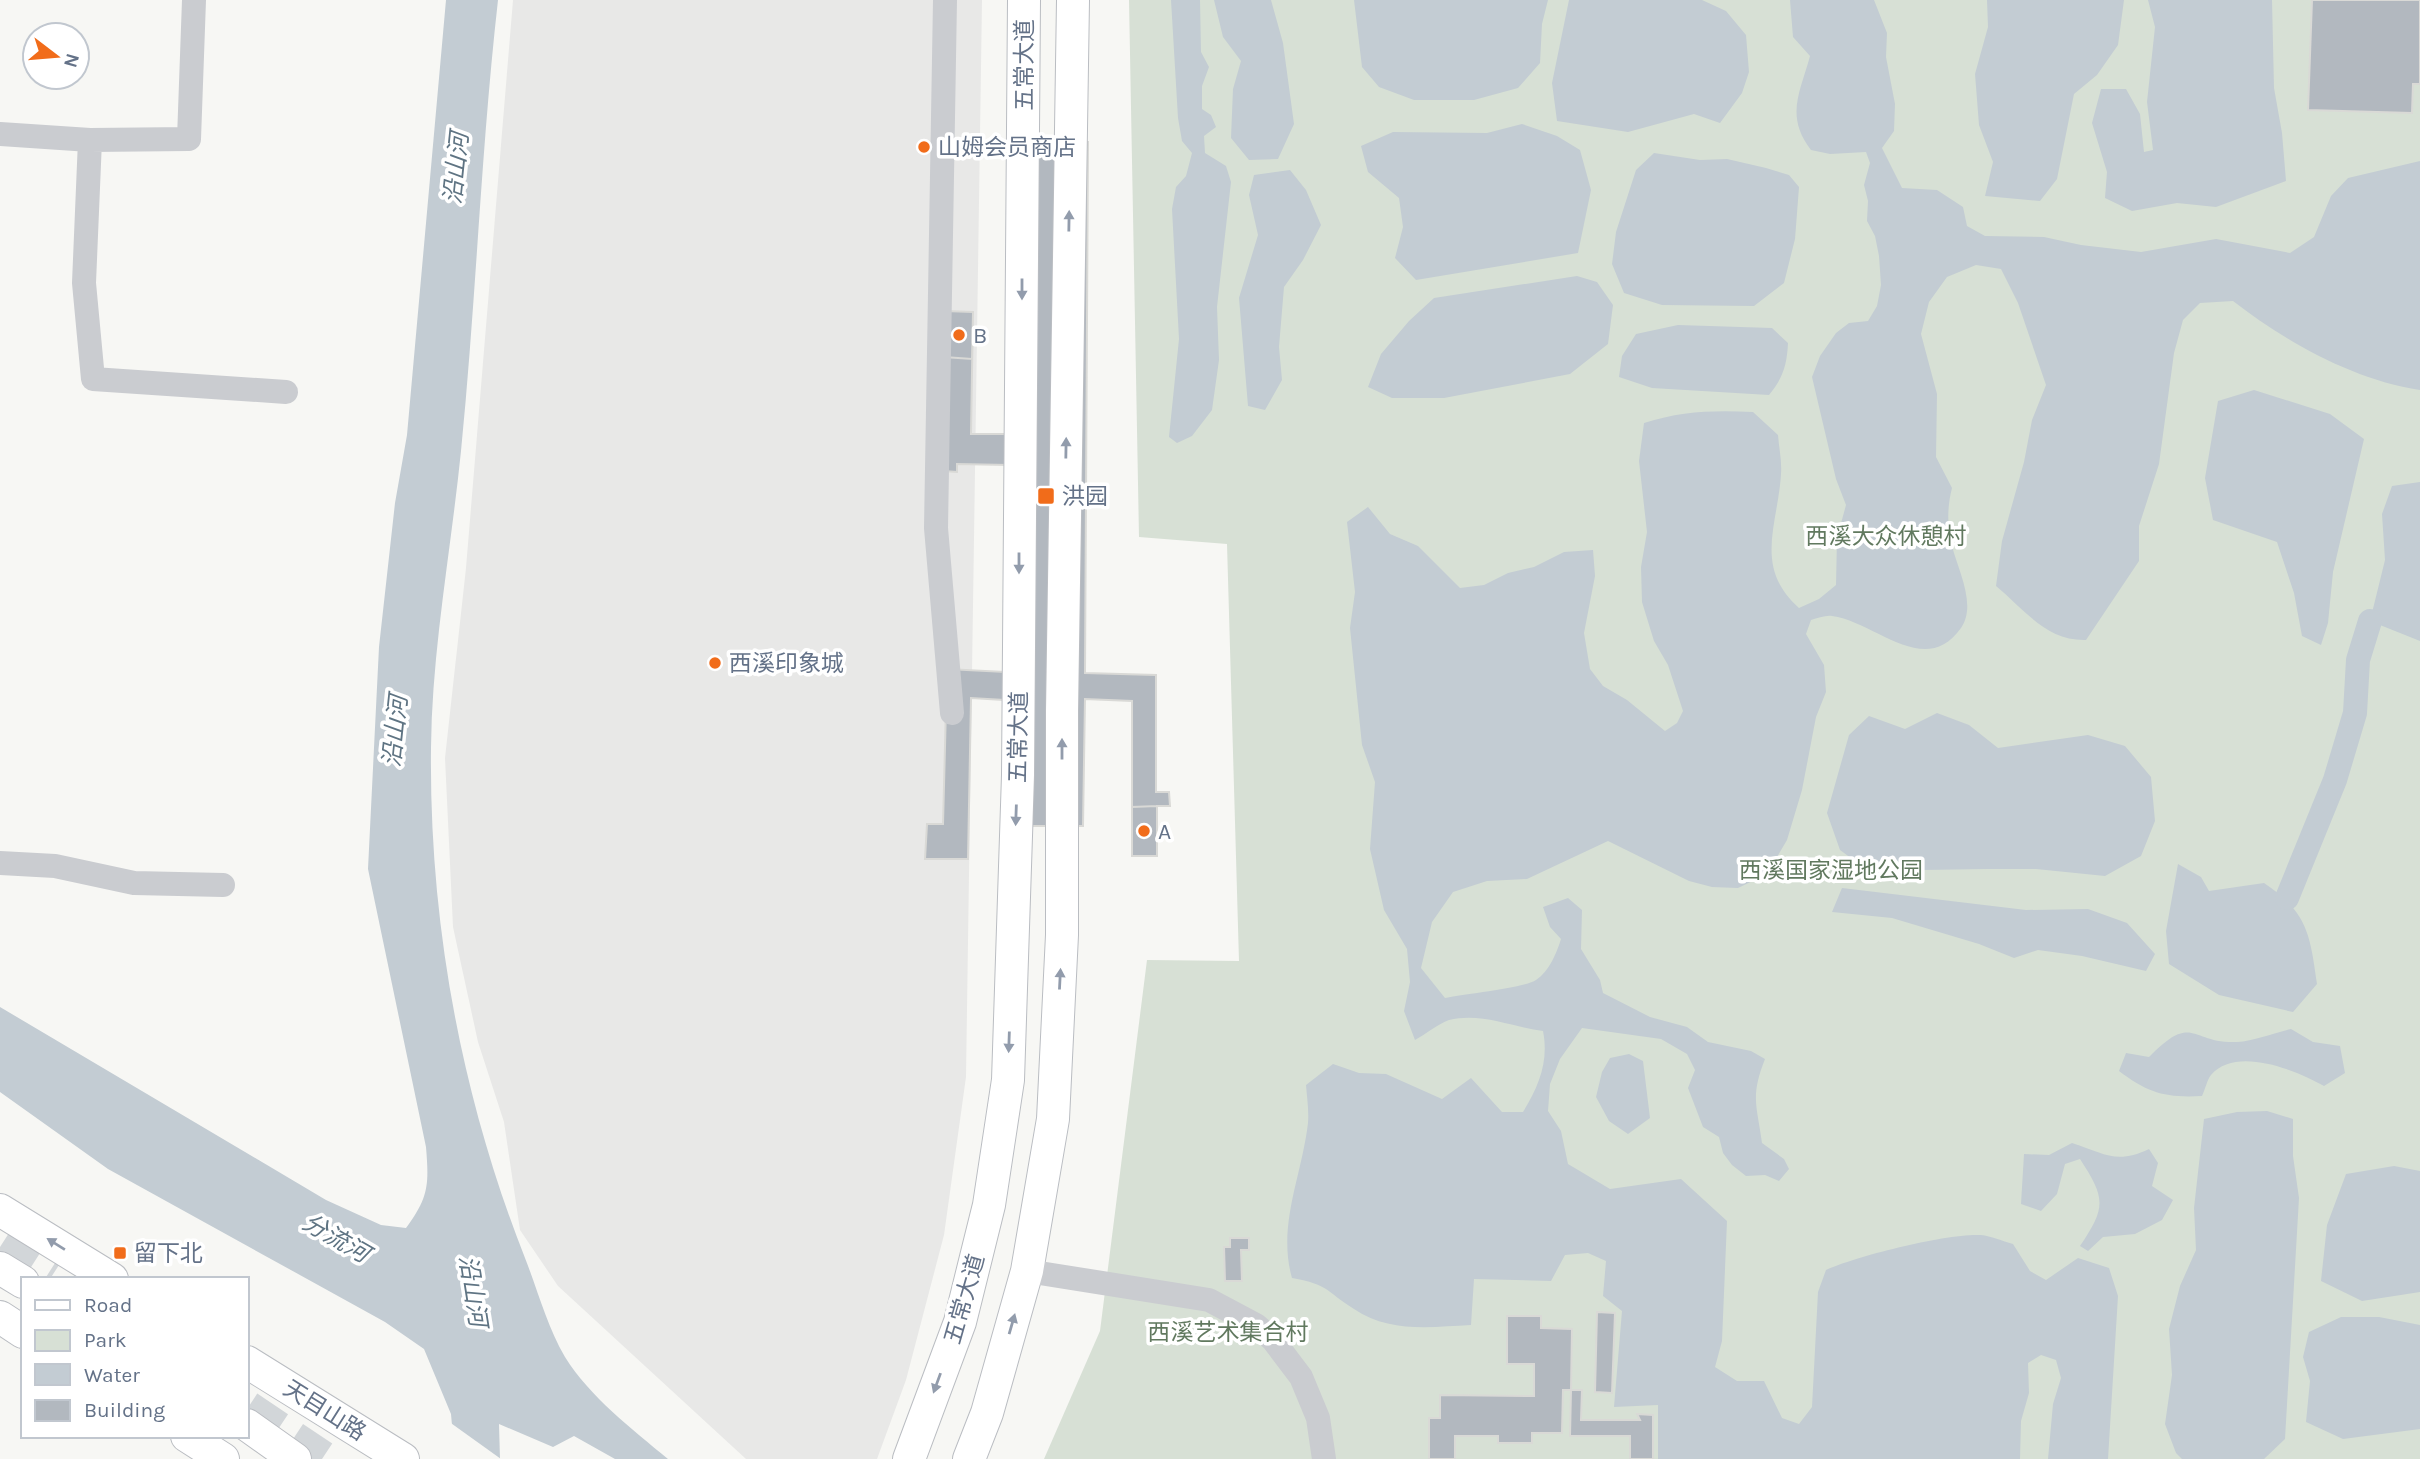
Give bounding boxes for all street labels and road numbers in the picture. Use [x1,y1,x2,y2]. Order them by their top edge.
street label: 五常大道 [1011,19,1038,111]
street label: 五常大道 [1004,691,1033,783]
street label: 五常大道 [939,1251,990,1347]
street label: 天目山路 [279,1375,371,1446]

